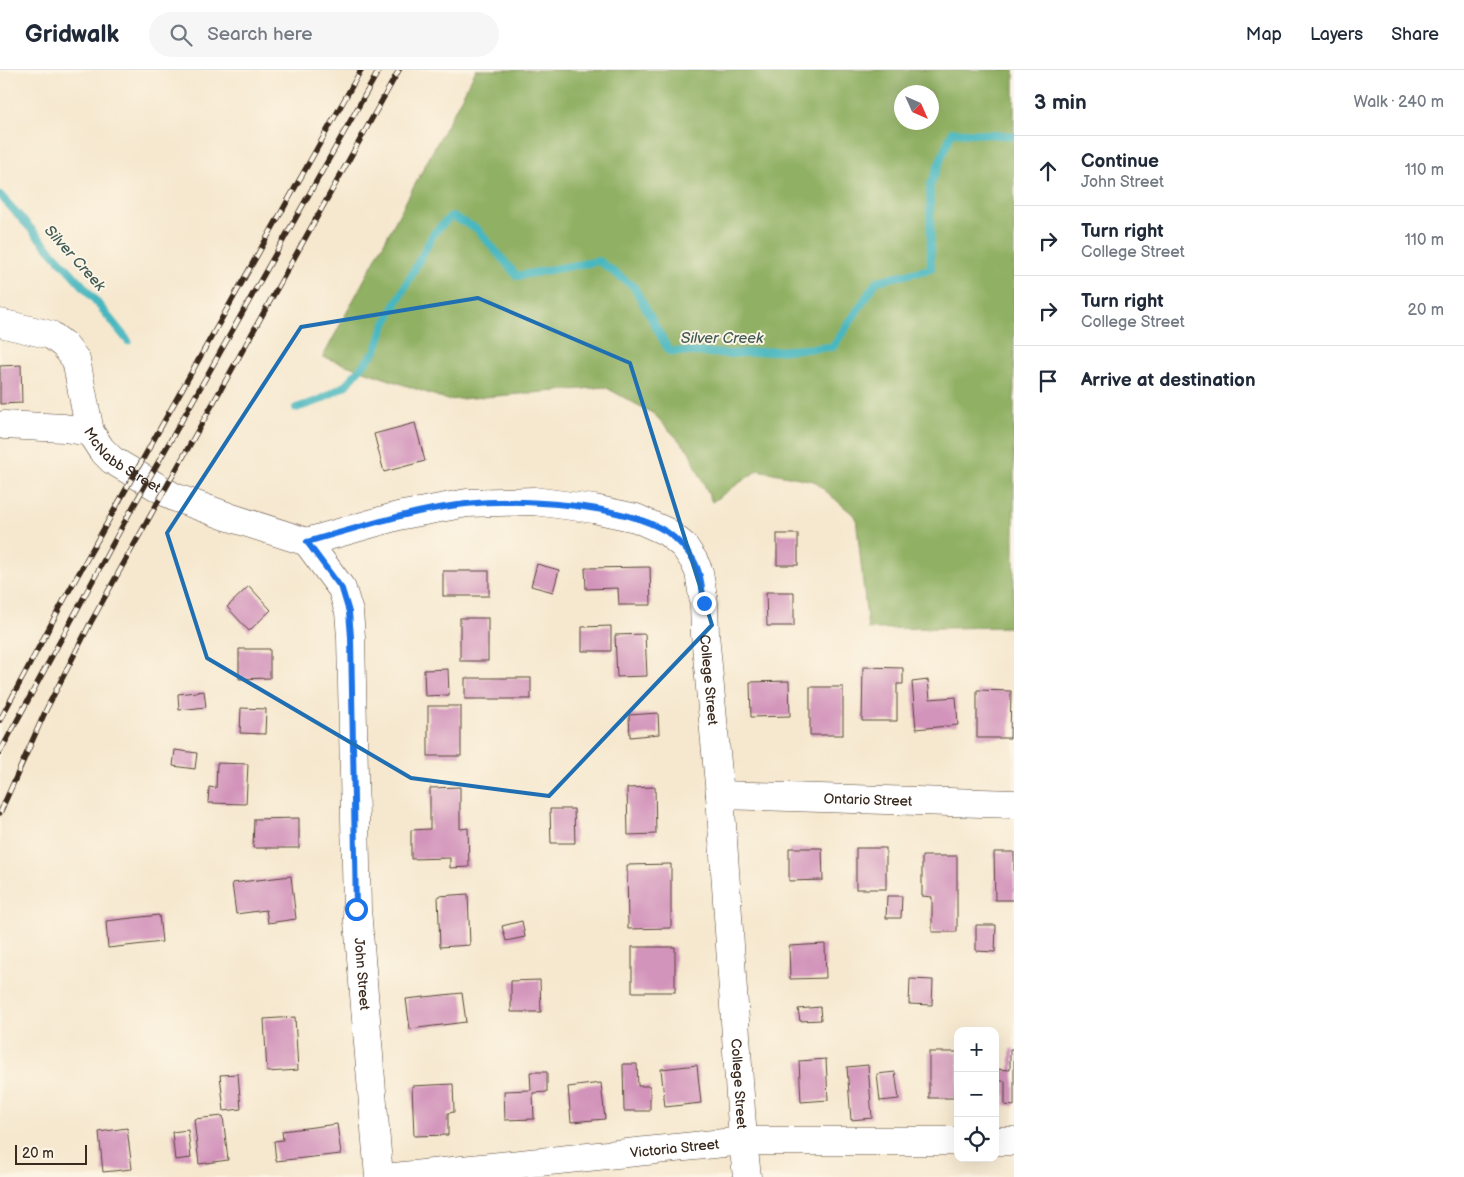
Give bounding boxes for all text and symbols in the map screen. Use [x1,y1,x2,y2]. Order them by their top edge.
search box [149,12,499,57]
text: Gridwalk [25,20,119,49]
icon: search [167,21,195,49]
text: Search here [207,23,312,46]
text: Map [1246,24,1282,45]
text: Layers [1310,24,1363,45]
text: Share [1391,24,1439,45]
north arrow [894,85,939,130]
text: 3 min [1034,90,1087,115]
text: Walk · 240 m [1354,93,1444,112]
text: Continue [1081,150,1159,173]
icon: ahead [1034,157,1062,185]
text: 110 m [1405,161,1444,180]
text: John Street [1081,173,1164,192]
text: Turn right [1081,220,1164,243]
water label: Silver Creek [40,221,110,296]
icon: right [1034,227,1062,255]
text: 110 m [1405,231,1444,250]
text: College Street [1081,243,1185,262]
text: Turn right [1081,290,1164,313]
icon: right [1034,297,1062,325]
text: 20 m [1408,301,1444,320]
text: College Street [1081,313,1185,332]
water label: Silver Creek [681,329,764,348]
icon: arrive [1034,367,1062,395]
text: Arrive at destination [1081,369,1256,392]
street label: McNabb Street [80,424,165,497]
route end [693,592,716,615]
street label: College Street [696,634,722,727]
street label: Ontario Street [823,790,913,810]
route start [345,898,368,921]
street label: John Street [350,937,373,1012]
map controls [954,1027,999,1162]
button: + [954,1027,999,1072]
street label: College Street [727,1038,750,1130]
button: − [954,1072,999,1117]
button: locate [954,1117,999,1162]
street label: Victoria Street [629,1135,721,1162]
scale bar [15,1142,88,1165]
text: 20 m [22,1145,54,1162]

